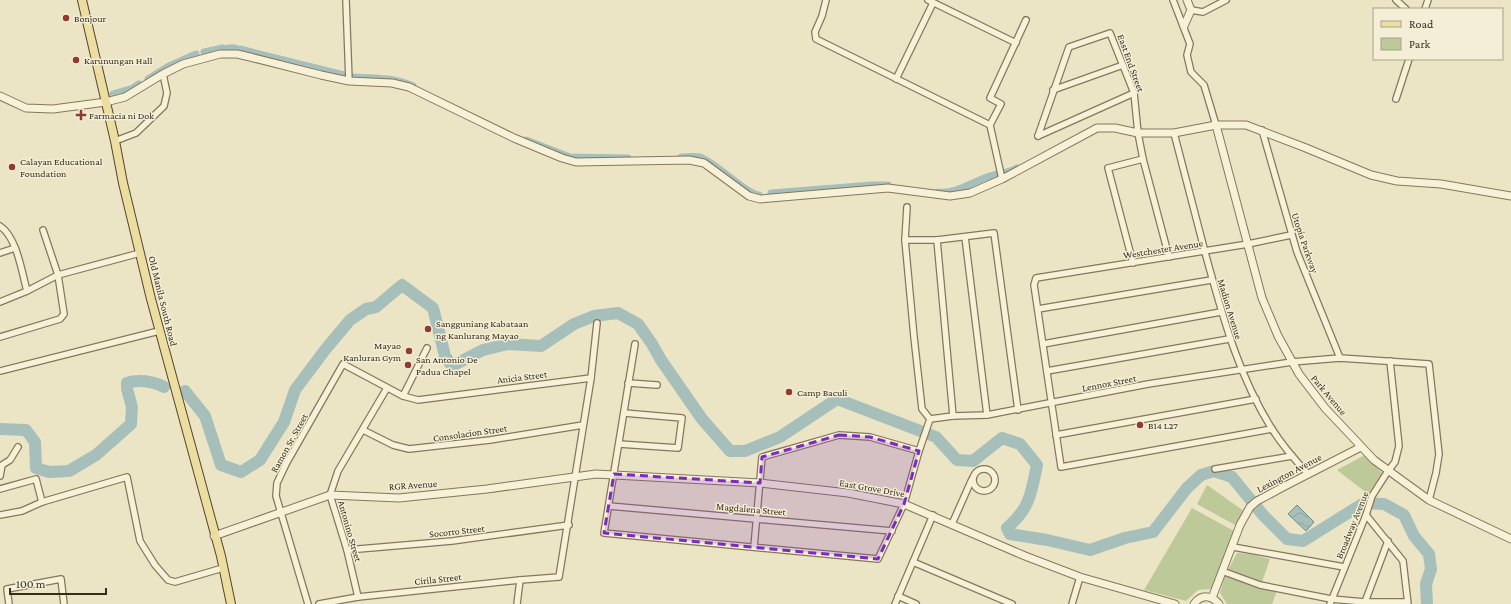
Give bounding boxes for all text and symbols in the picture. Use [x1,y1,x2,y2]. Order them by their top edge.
legend [1373,8,1503,60]
marker: Bonjour [61,13,71,23]
place label: Bonjour [74,13,107,25]
text: Road [1409,17,1434,31]
street label: East End Street [1115,33,1147,94]
text: Park [1409,37,1431,51]
marker: Karunungan Hall [71,55,81,65]
place label: Karunungan Hall [84,55,153,66]
marker: Farmacia ni Dok [76,110,86,120]
place label: Farmacia ni Dok [89,110,154,121]
place label: Calayan Educational Foundation [20,156,103,179]
marker: Calayan Educational Foundation [7,162,17,172]
street label: Utopia Parkway [1290,211,1321,275]
street label: Westchester Avenue [1122,237,1204,261]
street label: Old Manila South Road [146,255,180,348]
street label: Madion Avenue [1216,278,1245,341]
place label: Sangguniang Kabataan ng Kanlurang Mayao [436,318,529,341]
marker: Sangguniang Kabataan ng Kanlurang Mayao [423,324,433,334]
place label: Mayao Kanluran Gym [343,340,401,363]
marker: Mayao Kanluran Gym [404,346,414,356]
place label: San Antonio De Padua Chapel [416,354,478,377]
marker: San Antonio De Padua Chapel [403,360,413,370]
street label: Anicia Street [496,368,548,386]
street label: Lennox Street [1081,372,1138,394]
street label: Park Avenue [1309,373,1349,418]
marker: Camp Baculi [784,387,794,397]
place label: Camp Baculi [797,387,848,398]
street label: Ramon Sr. Street [268,411,310,475]
marker: B14 L27 [1135,420,1145,430]
place label: B14 L27 [1148,420,1178,431]
street label: Consolacion Street [432,422,508,444]
street label: Lexington Avenue [1255,451,1324,495]
street label: East Grove Drive [838,477,906,499]
street label: RGR Avenue [388,478,438,492]
street label: Broadway Avenue [1334,489,1371,560]
street label: Antonino Street [336,499,364,563]
street label: Magdalena Street [716,500,787,518]
street label: Socorro Street [429,523,486,539]
scale bar [10,570,106,596]
street label: Cirila Street [414,571,463,587]
text: 100 m [16,577,46,591]

